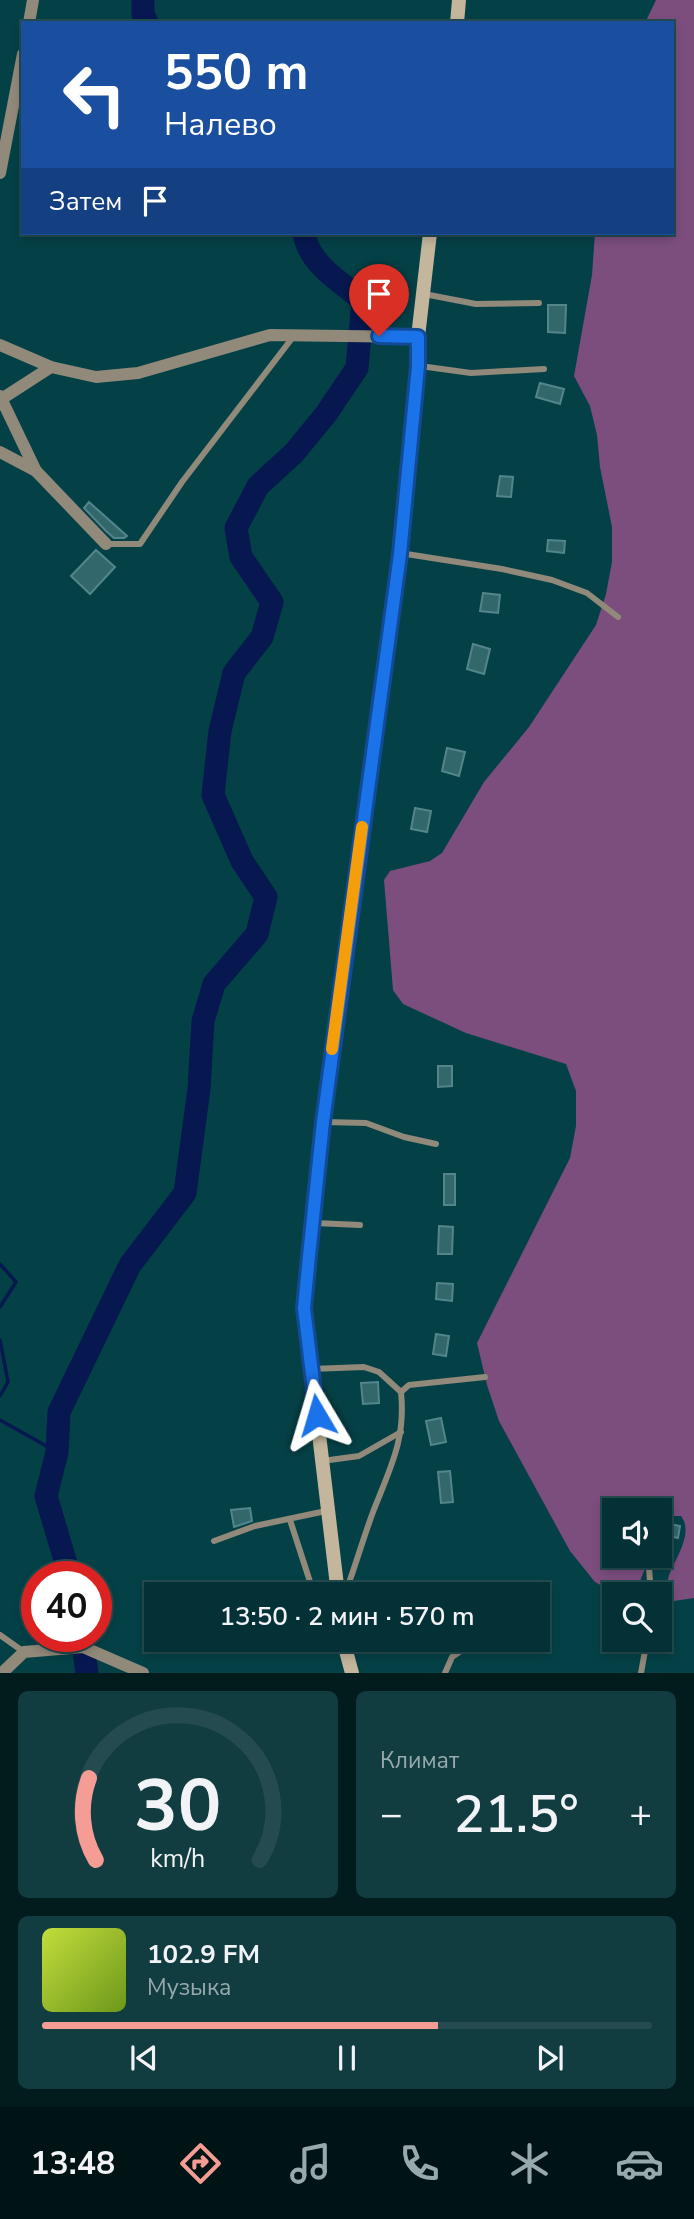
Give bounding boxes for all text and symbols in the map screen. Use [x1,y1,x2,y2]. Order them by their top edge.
text: 550 m [164,39,308,106]
icon: left [49,49,140,140]
text: Налево [164,103,277,146]
icon: arrive [136,182,174,220]
text: Затем [49,184,122,219]
pin [349,264,409,336]
icon: arrive [360,275,398,313]
position arrow [280,1378,354,1452]
map controls [602,1498,672,1652]
button: sound [602,1498,672,1568]
speed limit sign: 40 [21,1561,112,1652]
button: search [602,1582,672,1652]
text: 13:50 · 2 мин · 570 m [219,1599,475,1634]
text: Климат [380,1745,459,1776]
text: 30 [134,1757,222,1857]
text: 21.5° [453,1779,579,1850]
text: − [380,1789,403,1840]
text: + [629,1789,652,1840]
text: km/h [150,1842,206,1876]
text: 102.9 FM [147,1937,260,1972]
text: Музыка [147,1972,231,2003]
icon: previous [125,2039,163,2077]
icon: pause [328,2039,366,2077]
icon: next [531,2039,569,2077]
icon: directions [176,2139,225,2188]
icon: music [286,2139,335,2188]
icon: phone [395,2139,444,2188]
icon: climate [505,2139,554,2188]
icon: car [615,2139,664,2188]
text: 13:48 [30,2142,115,2185]

